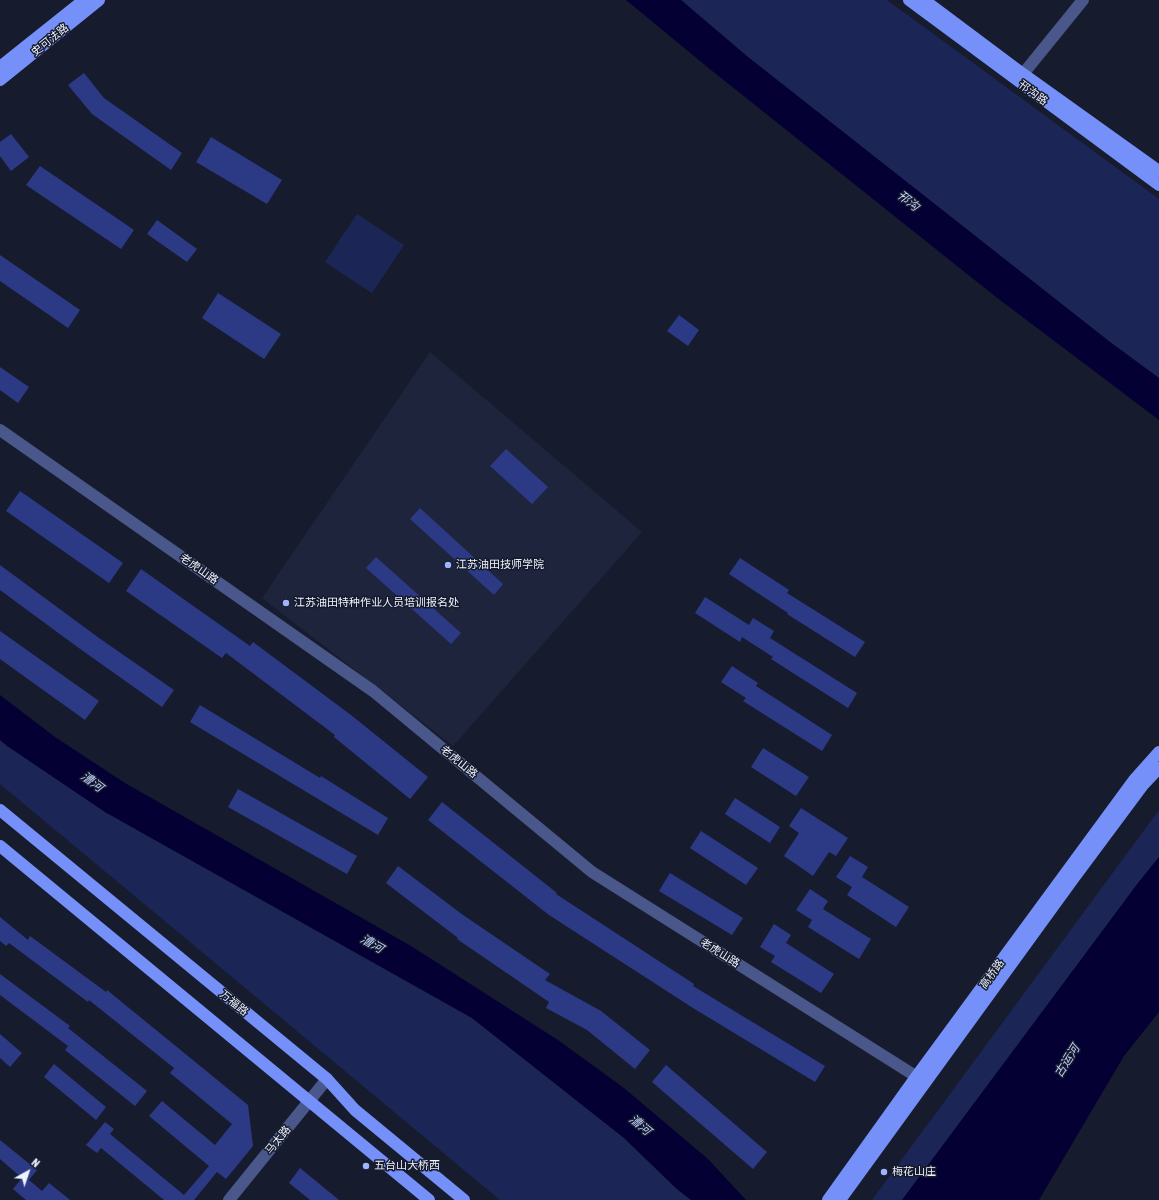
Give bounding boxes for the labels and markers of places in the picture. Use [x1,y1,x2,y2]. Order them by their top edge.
place label: 江苏油田技师学院 [456,558,544,572]
marker: 江苏油田技师学院 [443,560,453,570]
place label: 江苏油田特种作业人员培训报名处 [294,596,459,610]
marker: 江苏油田特种作业人员培训报名处 [281,598,291,608]
place label: 五台山大桥西 [374,1159,440,1173]
marker: 五台山大桥西 [361,1161,371,1171]
place label: 梅花山庄 [892,1165,936,1179]
marker: 梅花山庄 [879,1167,889,1177]

